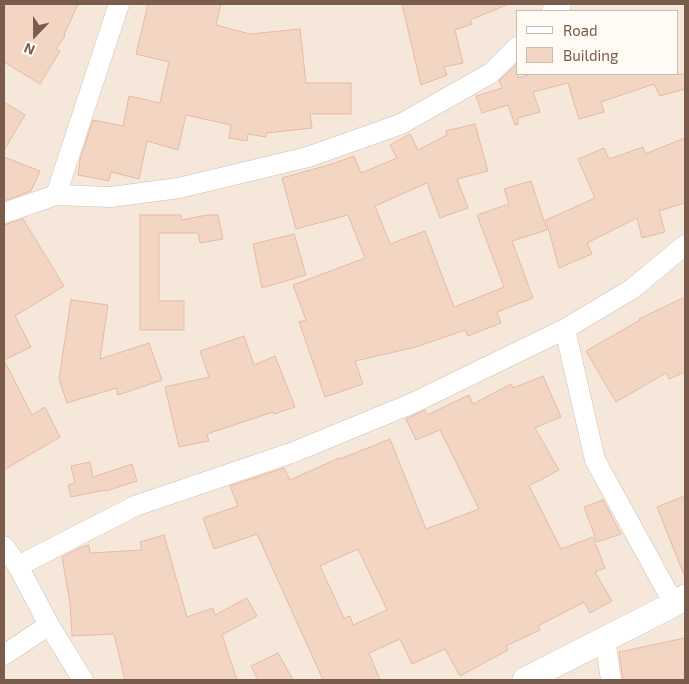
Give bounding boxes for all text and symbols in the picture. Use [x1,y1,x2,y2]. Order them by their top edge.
north arrow [10,10,60,60]
legend [516,10,679,75]
text: Road [563,21,598,39]
text: N [21,40,37,59]
text: Building [563,46,618,64]

